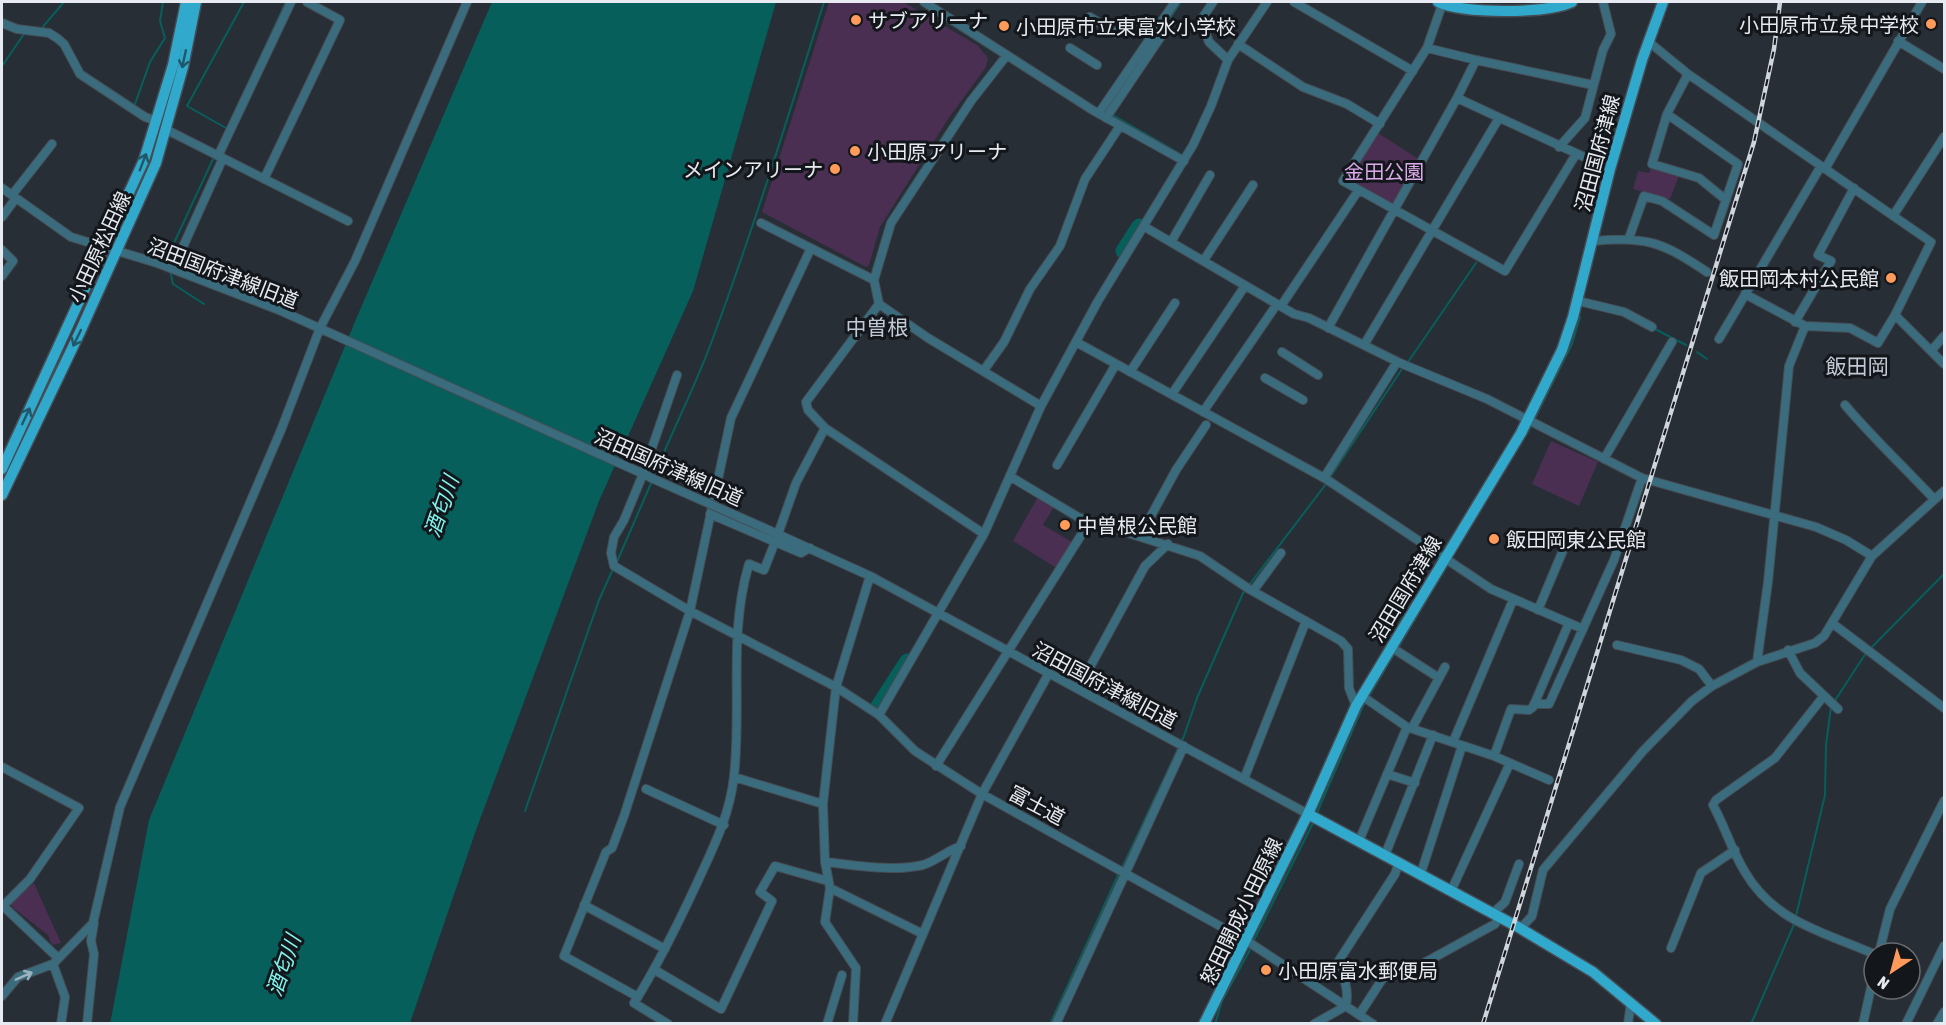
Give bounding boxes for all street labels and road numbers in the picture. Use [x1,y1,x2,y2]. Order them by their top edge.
street label: 沼田国府津線 [1570,92,1624,214]
street label: 小田原松田線 [63,188,135,306]
street label: 沼田国府津線旧道 [144,234,302,312]
street label: 沼田国府津線旧道 [591,424,747,510]
street label: 沼田国府津線 [1364,532,1446,646]
street label: 沼田国府津線旧道 [1029,637,1181,733]
street label: 富士道 [1005,781,1069,829]
street label: 怒田開成小田原線 [1196,834,1286,988]

